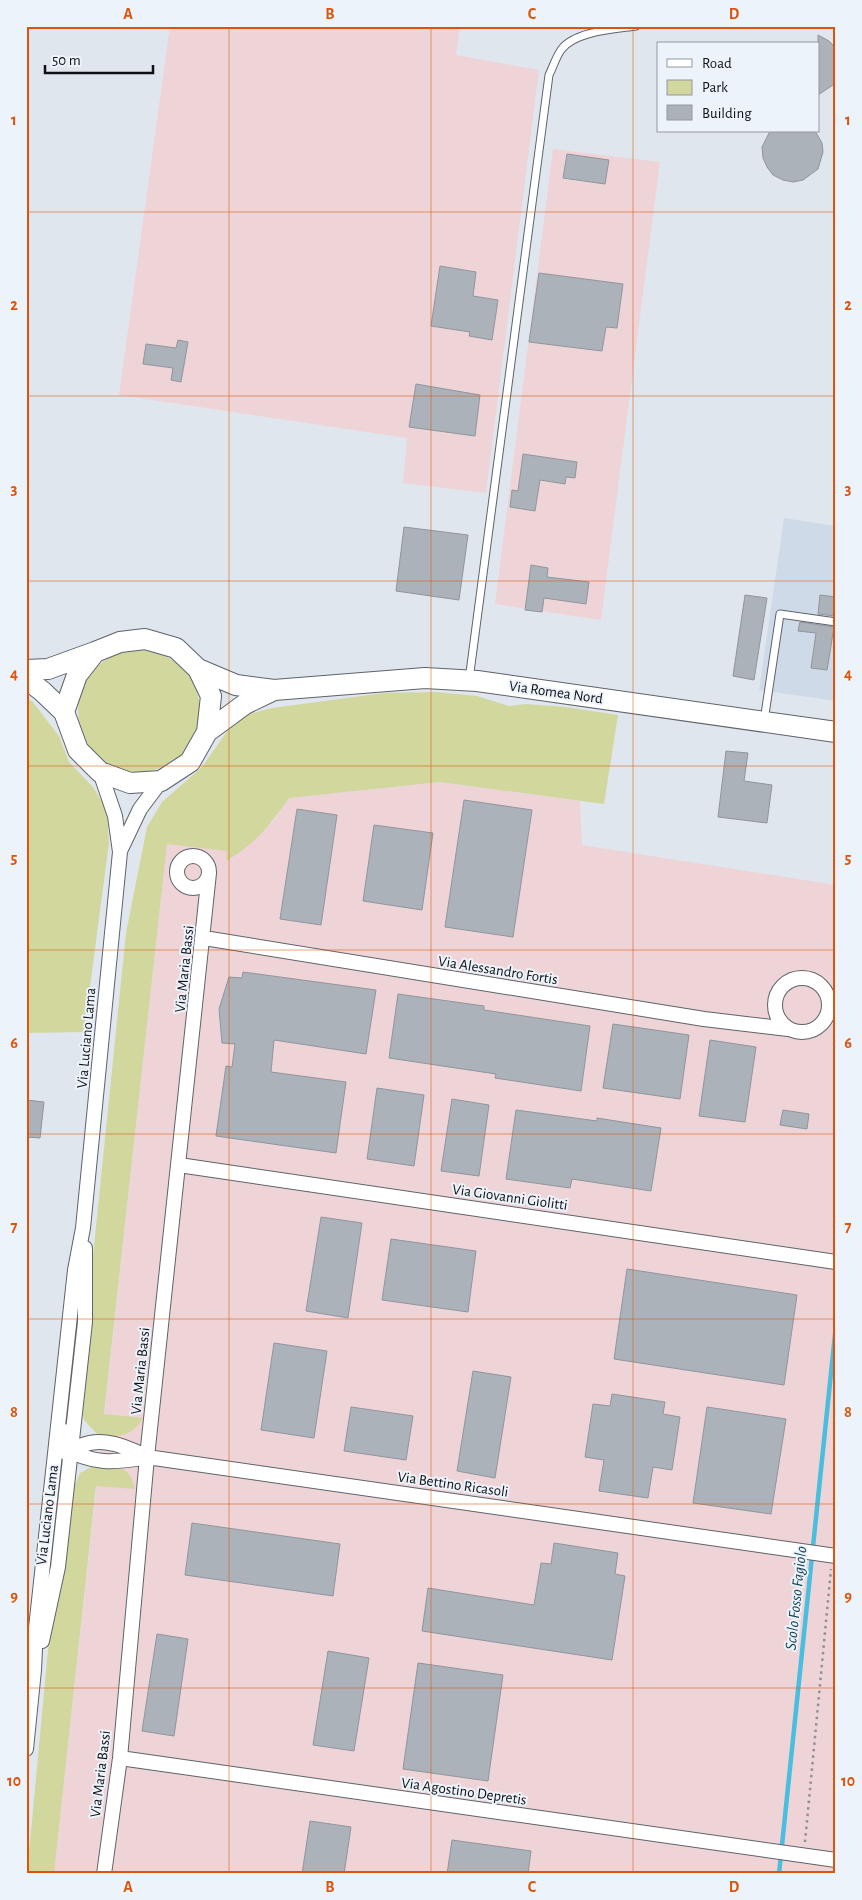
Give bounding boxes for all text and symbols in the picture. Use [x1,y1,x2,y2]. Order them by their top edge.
text: A [123,6,133,22]
text: B [325,6,335,22]
text: C [528,6,537,22]
text: D [729,6,740,22]
scale bar [45,42,152,74]
legend [657,42,820,132]
text: 50 m [52,53,81,68]
text: Road [702,56,732,71]
text: Park [702,80,728,95]
text: Building [702,106,752,121]
text: 1 [11,112,17,128]
text: 1 [845,112,851,128]
text: 2 [10,297,18,313]
text: 2 [844,297,852,313]
text: 3 [11,481,18,497]
text: 3 [845,481,852,497]
text: 4 [10,666,18,682]
text: 4 [844,666,852,682]
street label: Via Romea Nord [508,678,604,707]
text: 5 [11,850,18,866]
text: 5 [845,850,852,866]
street label: Via Maria Bassi [172,925,197,1013]
street label: Via Alessandro Fortis [437,954,559,987]
street label: Via Luciano Lama [75,987,98,1089]
text: 6 [10,1035,18,1051]
text: 6 [844,1035,852,1051]
street label: Via Giovanni Giolitti [451,1182,568,1213]
text: 7 [11,1219,18,1235]
text: 7 [845,1219,852,1235]
street label: Via Maria Bassi [128,1327,153,1415]
text: 8 [10,1404,18,1420]
text: 8 [844,1404,852,1420]
street label: Via Luciano Lama [34,1464,61,1566]
street label: Via Bettino Ricasoli [397,1469,509,1500]
water label: Scolo Fosso Fagiolo [783,1545,809,1651]
text: 9 [10,1588,18,1604]
text: 9 [844,1588,852,1604]
street label: Via Maria Bassi [88,1730,113,1818]
text: 10 [7,1773,21,1789]
text: 10 [841,1773,855,1789]
street label: Via Agostino Depretis [400,1775,527,1808]
text: A [123,1879,133,1895]
text: B [325,1879,335,1895]
text: C [528,1879,537,1895]
text: D [729,1879,740,1895]

